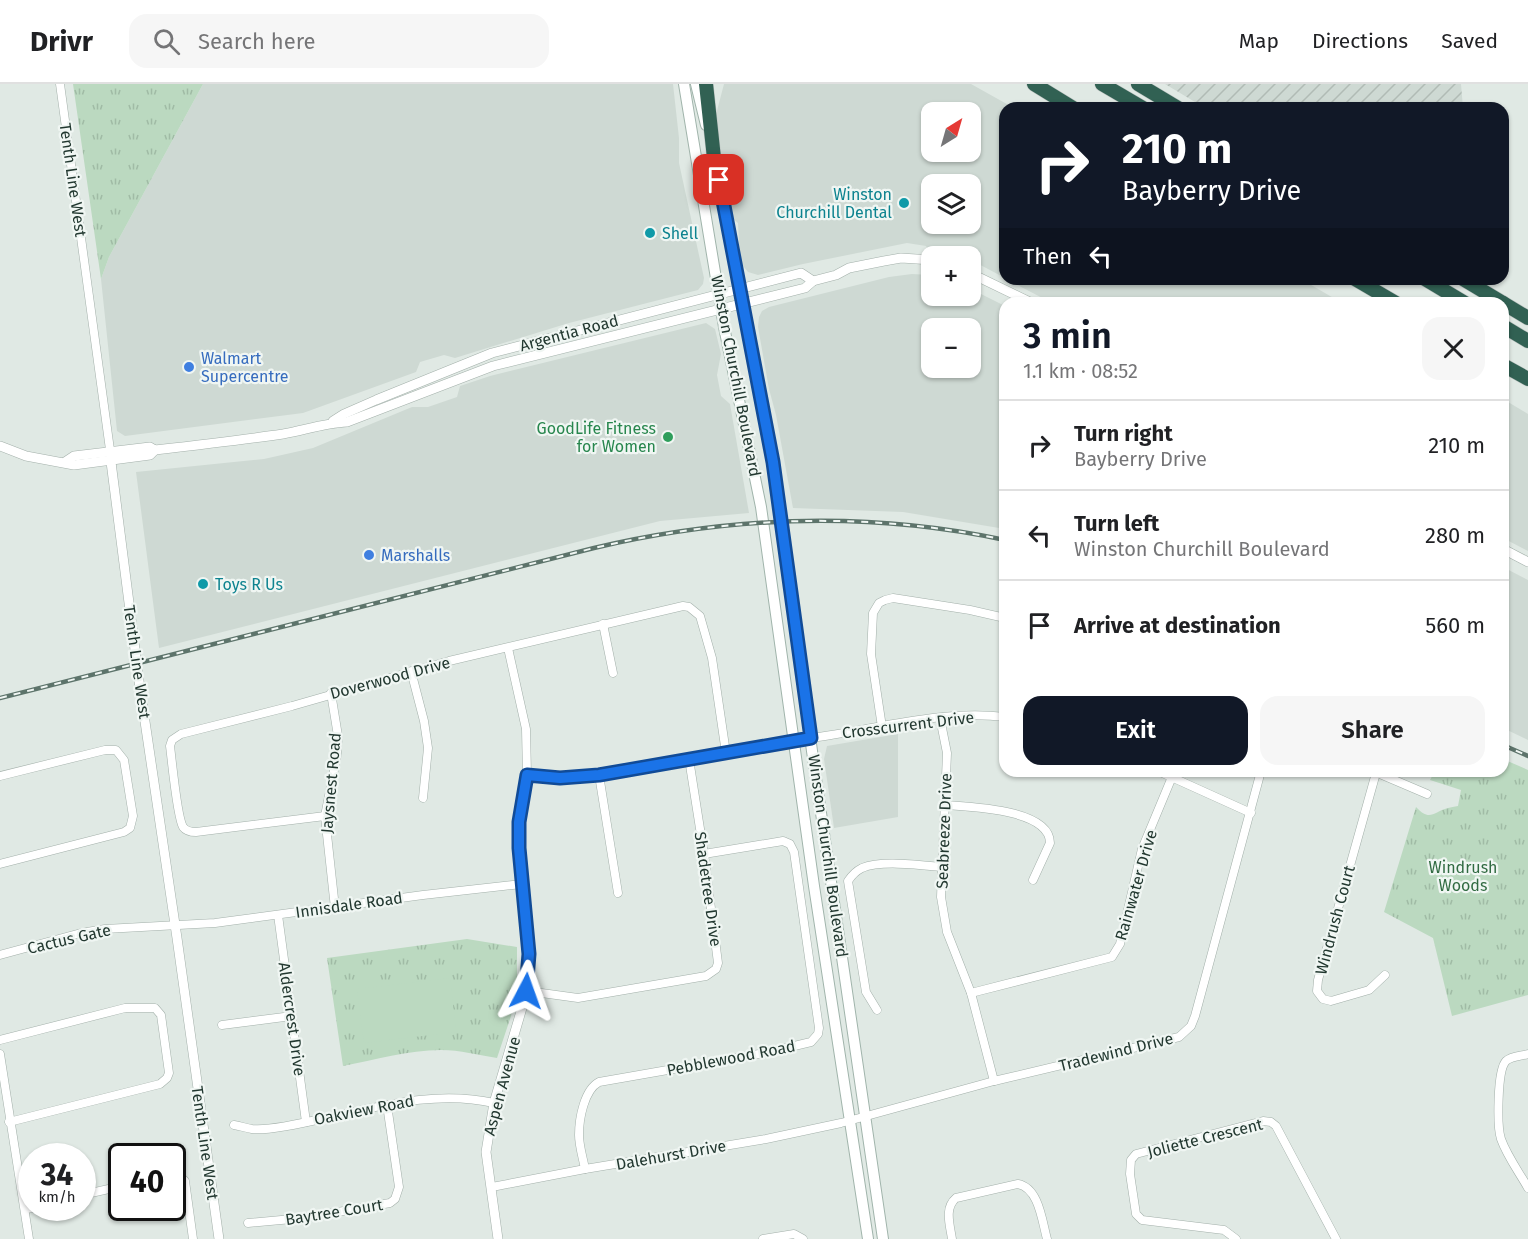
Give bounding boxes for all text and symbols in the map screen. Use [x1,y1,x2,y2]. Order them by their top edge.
search box [129,14,549,68]
text: Drivr [30,25,93,58]
icon: search [150,25,183,58]
text: Search here [198,28,315,55]
text: Map [1239,28,1279,54]
text: Directions [1312,28,1408,54]
text: Saved [1441,28,1498,54]
north arrow [921,102,981,162]
map controls [921,102,981,378]
street label: Tenth Line West [56,122,90,238]
text: 210 m [1122,124,1232,174]
icon: right [1023,126,1101,204]
pin [693,154,744,205]
icon: arrive [702,163,735,196]
button: layers [921,174,981,234]
text: Bayberry Drive [1122,175,1301,207]
place label: Winston Churchill Dental [776,185,892,222]
marker: Winston Churchill Dental [897,196,911,210]
place label: Shell [662,224,699,243]
marker: Shell [643,226,657,240]
icon: left [1084,240,1117,273]
text: Then [1023,243,1072,270]
button: + [921,246,981,306]
street label: Winston Churchill Boulevard [707,274,765,478]
street label: Argentia Road [518,311,620,355]
text: 3 min [1023,314,1112,358]
button: close [1422,317,1485,380]
button: − [921,318,981,378]
place label: Walmart Supercentre [201,349,289,386]
text: 1.1 km · 08:52 [1023,359,1138,383]
marker: Walmart Supercentre [182,360,196,374]
place label: GoodLife Fitness for Women [537,419,656,456]
text: Turn right [1074,420,1173,447]
icon: right [1023,429,1056,462]
marker: GoodLife Fitness for Women [661,430,675,444]
text: 210 m [1428,432,1485,459]
text: Bayberry Drive [1074,447,1207,471]
text: Turn left [1074,510,1159,537]
icon: left [1023,519,1056,552]
text: 280 m [1425,522,1485,549]
text: Winston Churchill Boulevard [1074,537,1330,561]
place label: Marshalls [381,546,450,565]
marker: Marshalls [362,548,376,562]
place label: Toys R Us [215,575,283,594]
marker: Toys R Us [196,577,210,591]
street label: Tenth Line West [120,604,154,720]
icon: arrive [1023,609,1056,642]
text: Arrive at destination [1074,612,1281,639]
text: 560 m [1425,612,1485,639]
street label: Doverwood Drive [328,653,452,703]
button: Exit [1023,696,1248,765]
button: Share [1260,696,1485,765]
street label: Crosscurrent Drive [841,707,975,743]
street label: Jaysnest Road [317,732,345,834]
street label: Winston Churchill Boulevard [804,753,852,959]
street label: Seabreeze Drive [932,773,956,889]
street label: Rainwater Drive [1111,827,1161,943]
street label: Shadetree Drive [691,830,725,948]
park label: Windrush Woods [1428,858,1498,895]
street label: Windrush Court [1311,863,1359,977]
street label: Innisdale Road [294,888,404,922]
street label: Cactus Gate [25,920,113,958]
position arrow [494,959,558,1023]
street label: Aldercrest Drive [275,961,309,1077]
street label: Tradewind Drive [1057,1029,1175,1075]
street label: Aspen Avenue [480,1034,524,1138]
street label: Pebblewood Road [665,1036,797,1080]
street label: Tenth Line West [188,1085,222,1201]
street label: Oakview Road [312,1091,416,1129]
street label: Joliette Crescent [1145,1114,1265,1162]
street label: Dalehurst Drive [614,1136,728,1174]
speed limit sign: 40 [108,1143,186,1221]
text: 34 [41,1157,73,1193]
text: km/h [38,1188,76,1206]
street label: Baytree Court [284,1195,384,1229]

